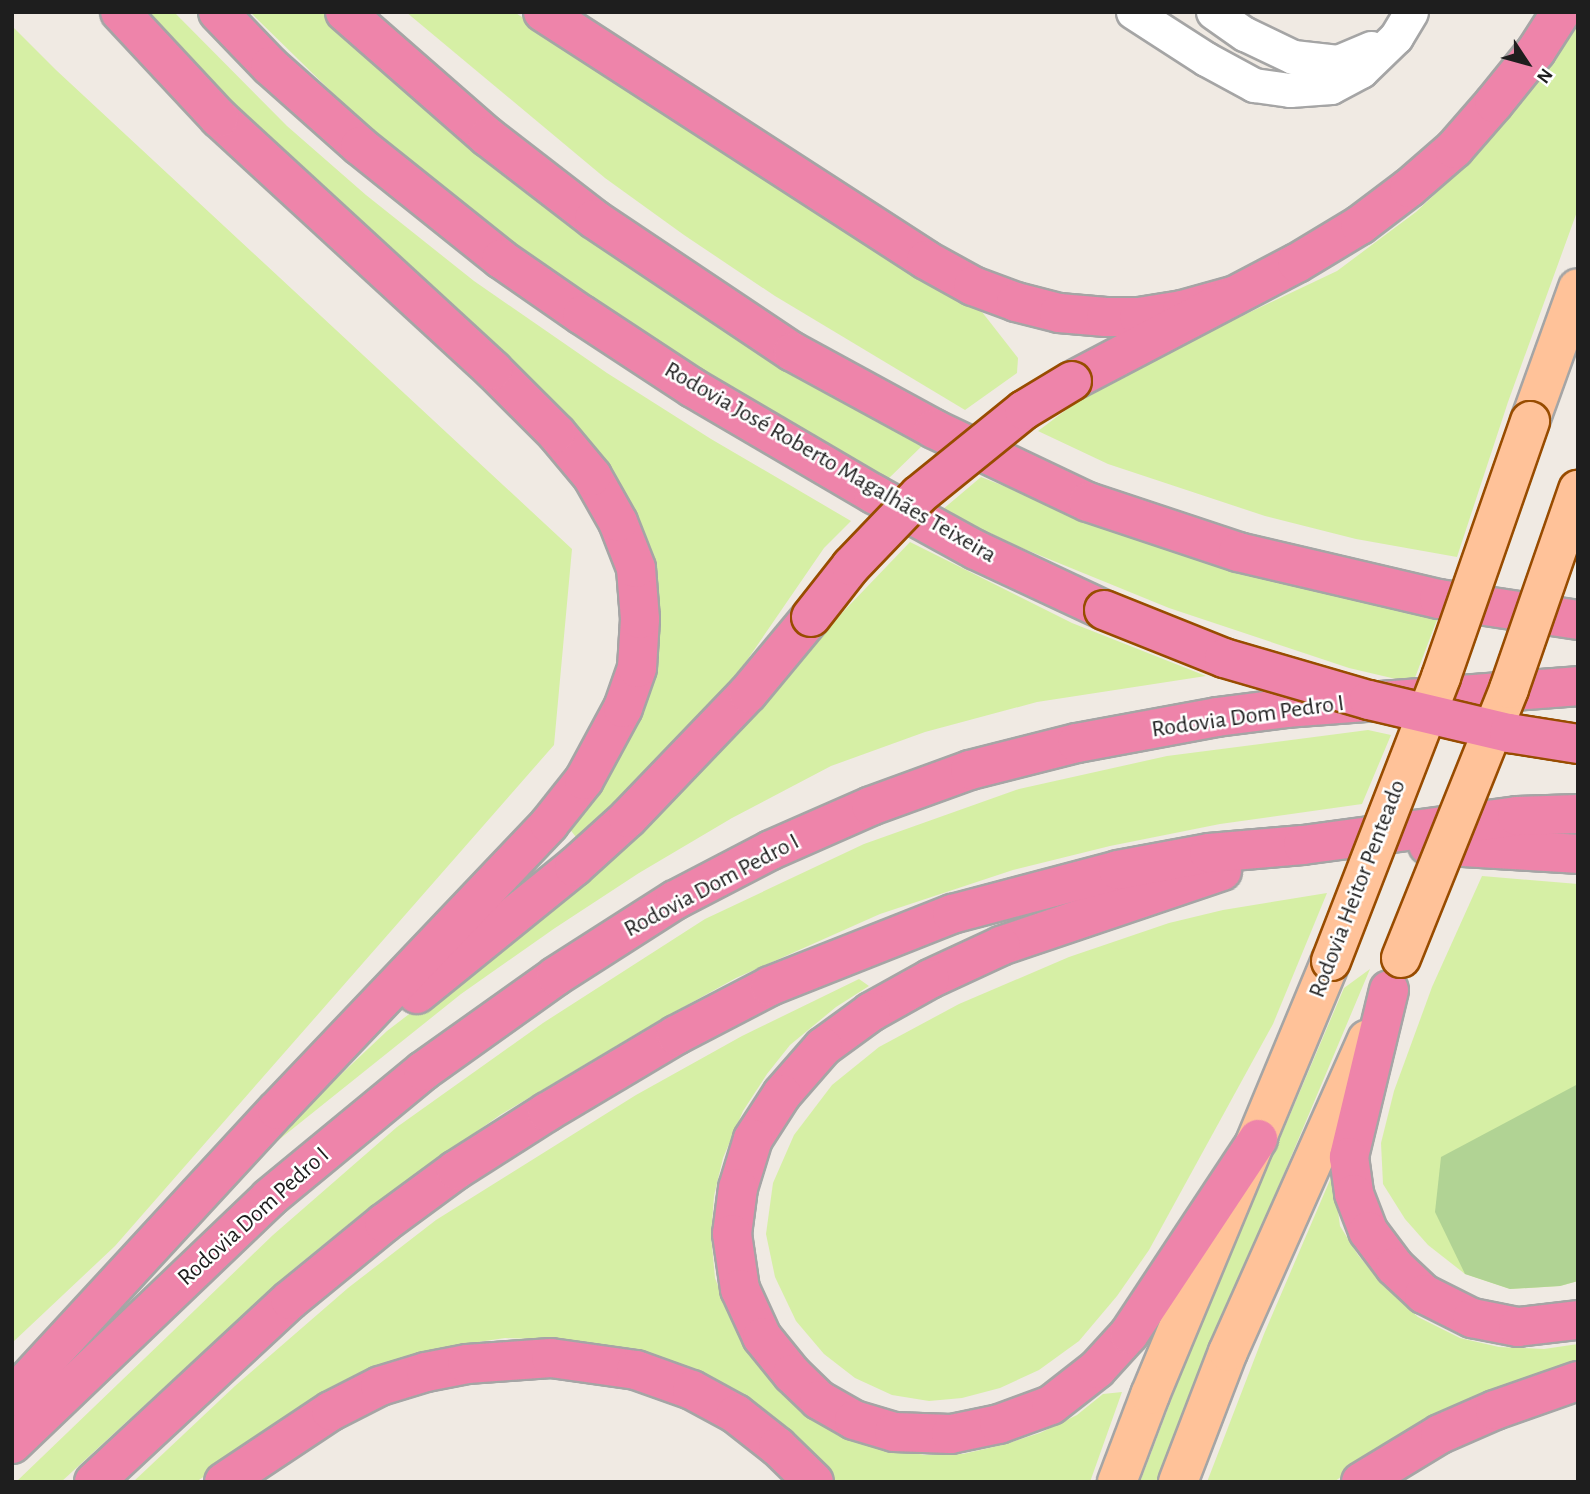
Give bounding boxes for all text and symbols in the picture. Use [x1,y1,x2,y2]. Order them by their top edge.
north arrow [1492,28,1562,98]
text: N [1533,65,1556,87]
street label: Rodovia José Roberto Magalhães Teixeira [659,356,1001,570]
street label: Rodovia Dom Pedro I [1150,689,1346,745]
street label: Rodovia Heitor Penteado [1303,776,1413,1002]
street label: Rodovia Dom Pedro I [620,828,804,944]
street label: Rodovia Dom Pedro I [172,1141,336,1293]

